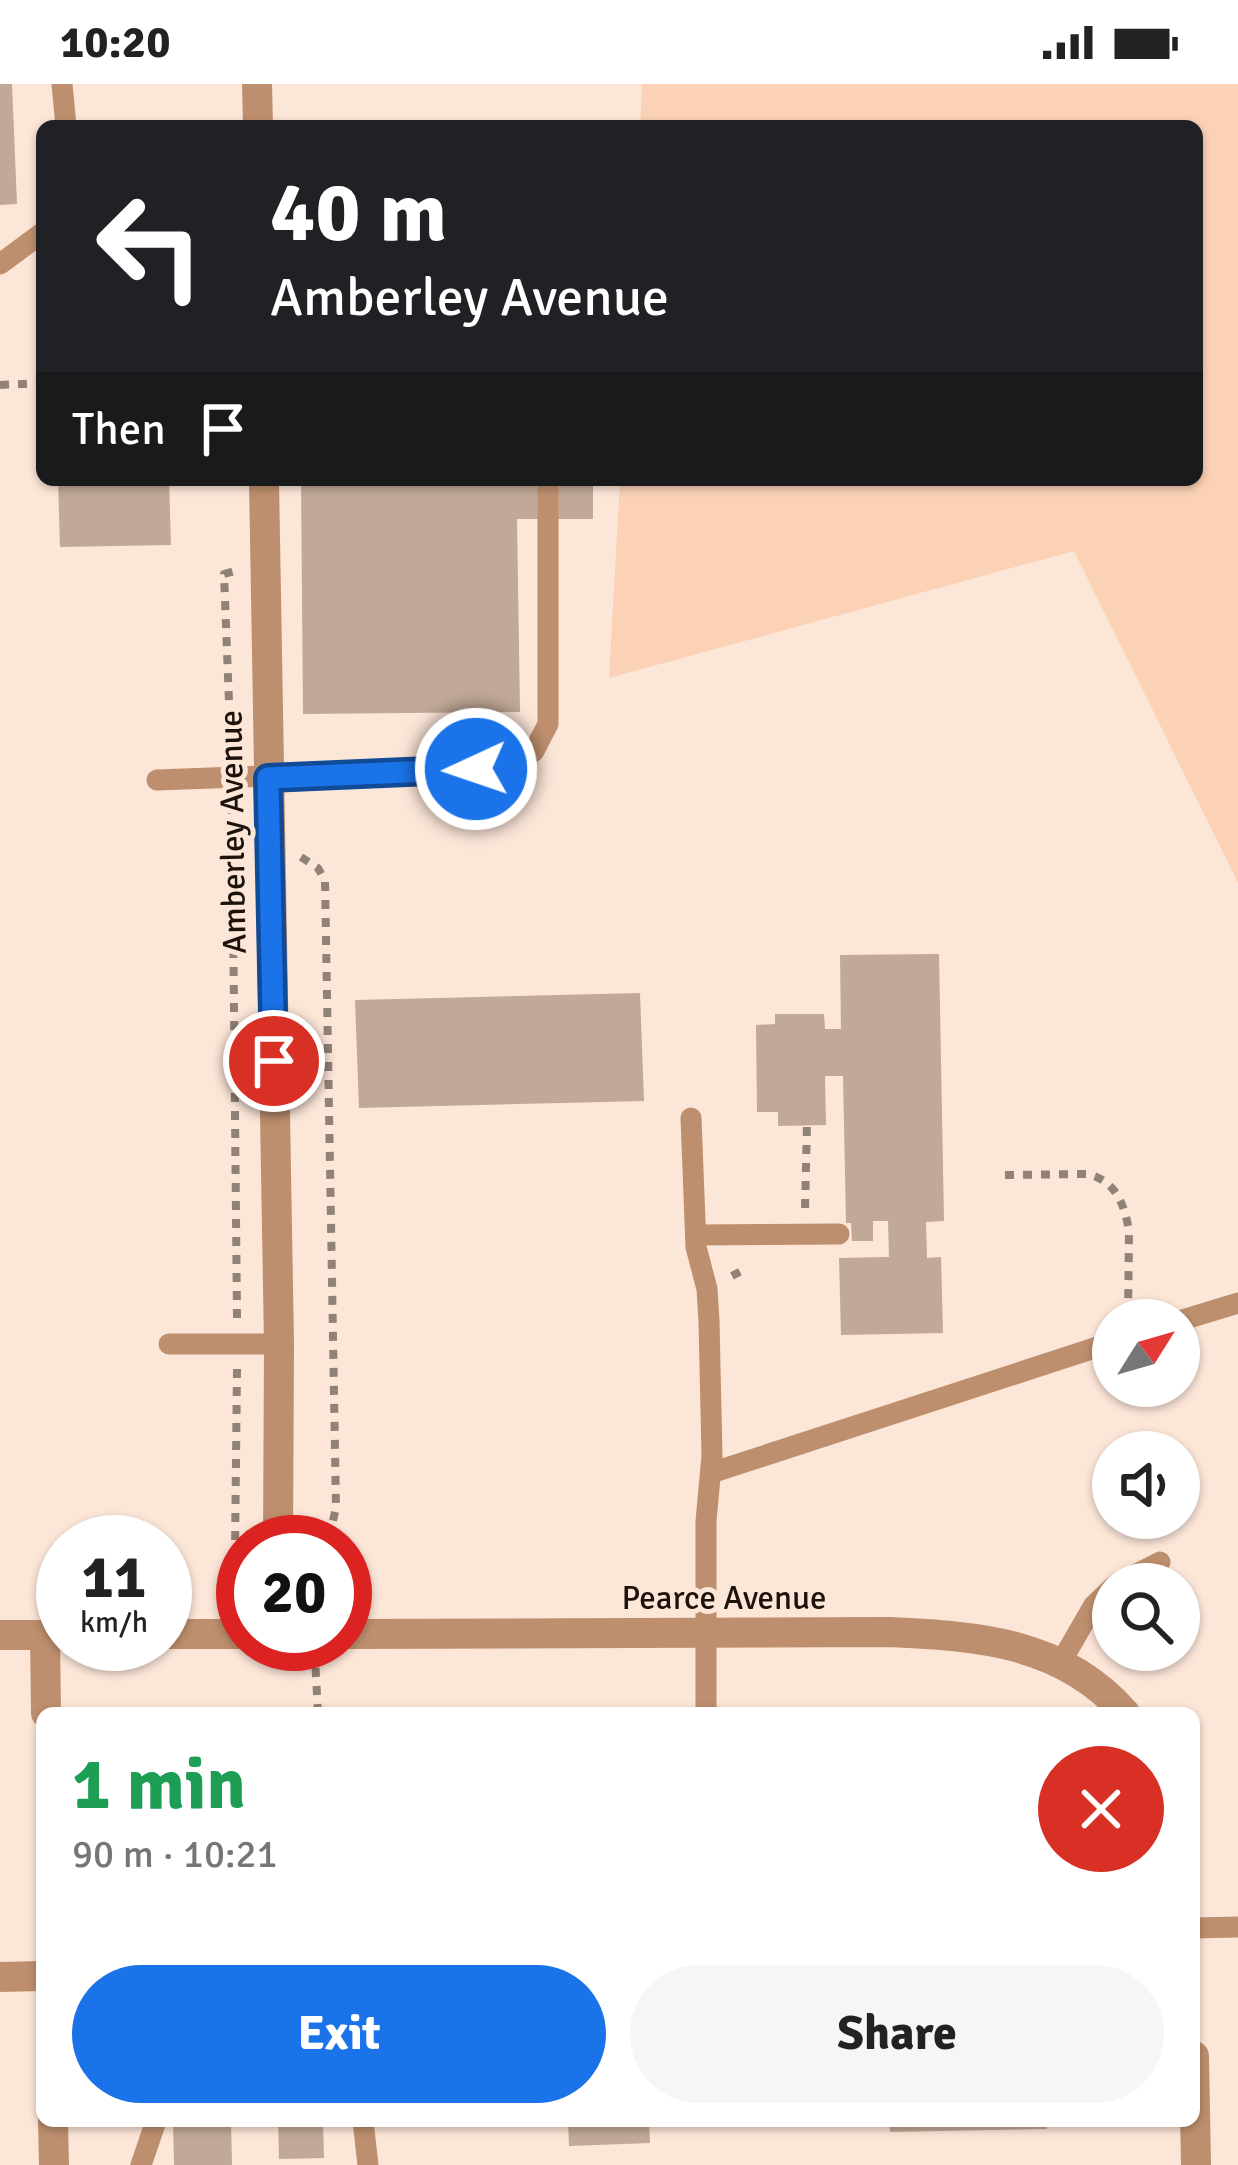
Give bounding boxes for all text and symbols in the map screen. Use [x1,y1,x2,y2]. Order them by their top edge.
text: 10:20 [60,15,170,70]
text: 40 m [270,161,447,265]
icon: left [72,168,228,324]
text: Amberley Avenue [270,264,669,331]
icon: arrive [190,396,256,462]
text: Then [72,402,166,457]
position arrow [413,706,539,832]
street label: Amberley Avenue [210,710,256,954]
pin [223,1010,325,1112]
icon: arrive [241,1028,307,1094]
north arrow [1092,1299,1200,1407]
map controls [1092,1299,1200,1671]
button: sound [1092,1431,1200,1539]
speed limit sign: 20 [216,1515,372,1671]
text: 11 [82,1541,146,1615]
button: search [1092,1563,1200,1671]
street label: Pearce Avenue [622,1578,826,1619]
text: km/h [80,1604,148,1641]
text: 1 min [72,1740,246,1829]
button: close [1038,1746,1164,1872]
text: 90 m · 10:21 [72,1830,278,1878]
button: Exit [72,1965,606,2103]
button: Share [630,1965,1164,2103]

